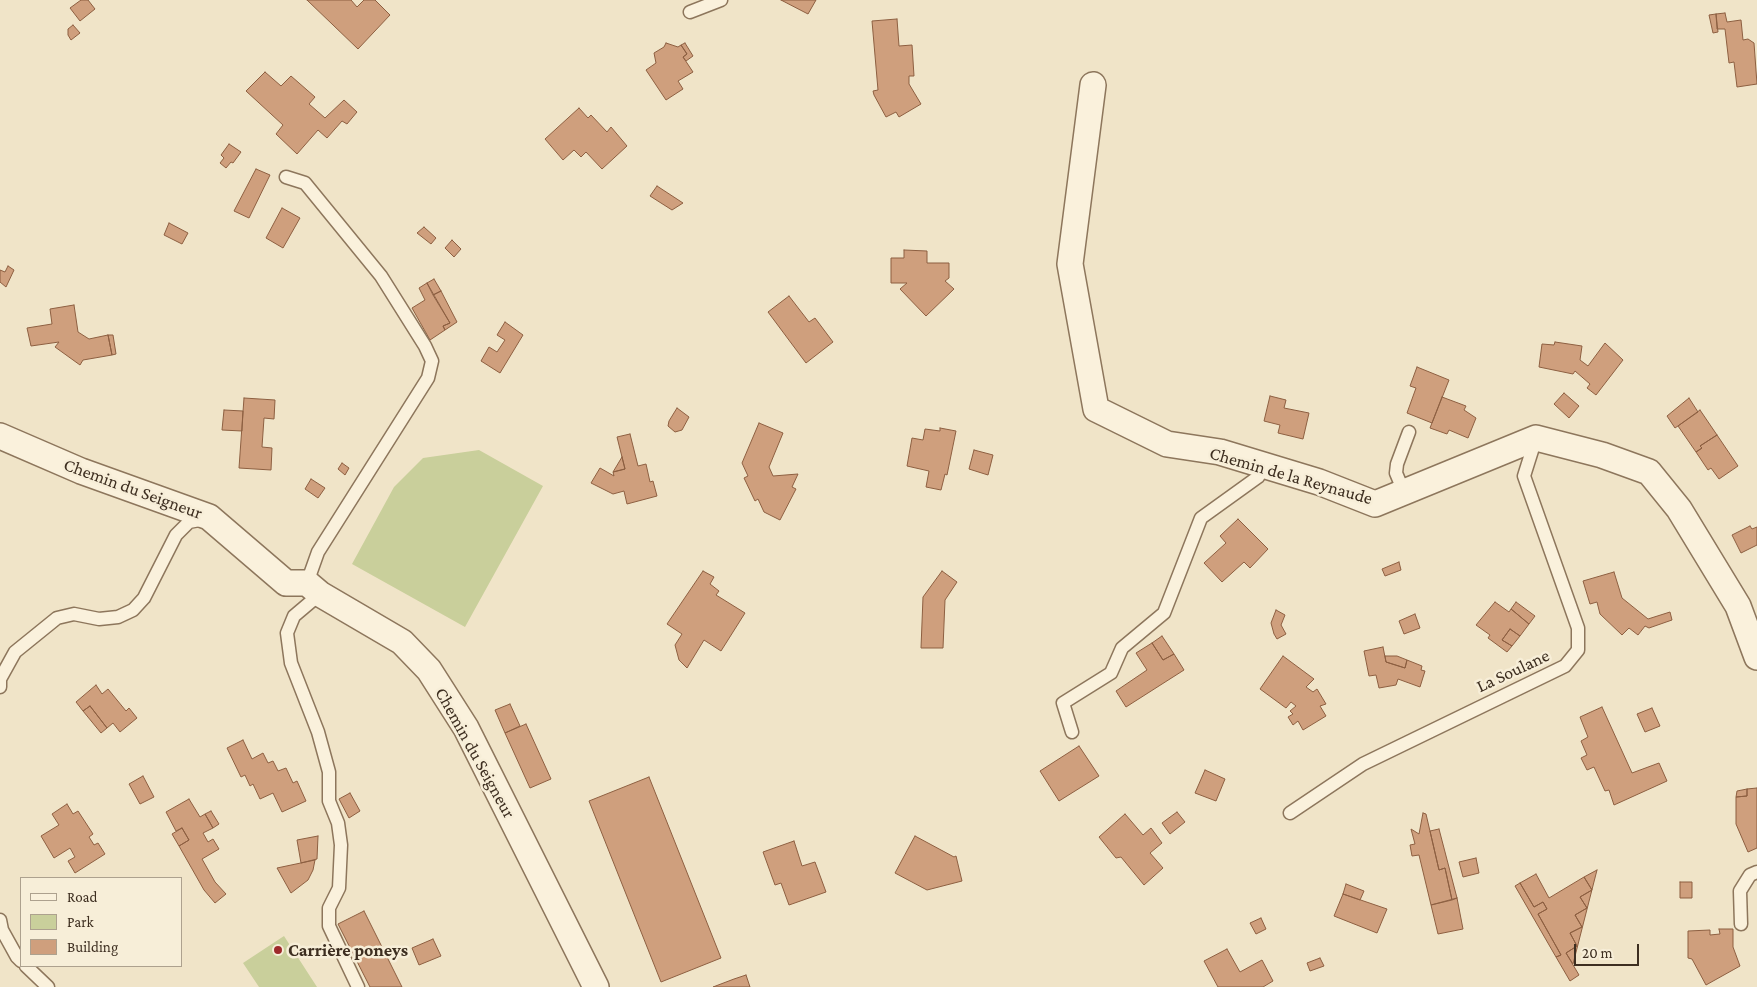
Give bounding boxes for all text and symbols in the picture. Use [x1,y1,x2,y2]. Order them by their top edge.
street label: Chemin de la Reynaude [1207,442,1375,510]
street label: Chemin du Seigneur [61,454,205,524]
street label: La Soulane [1473,645,1553,697]
street label: Chemin du Seigneur [430,684,520,822]
legend [20,877,182,967]
text: Road [67,889,97,905]
text: Park [67,914,94,930]
scale bar [1577,934,1642,966]
text: Building [67,939,118,955]
place label: Carrière poneys [288,939,408,961]
marker: Carrière poneys [272,944,284,956]
text: 20 m [1582,945,1613,961]

